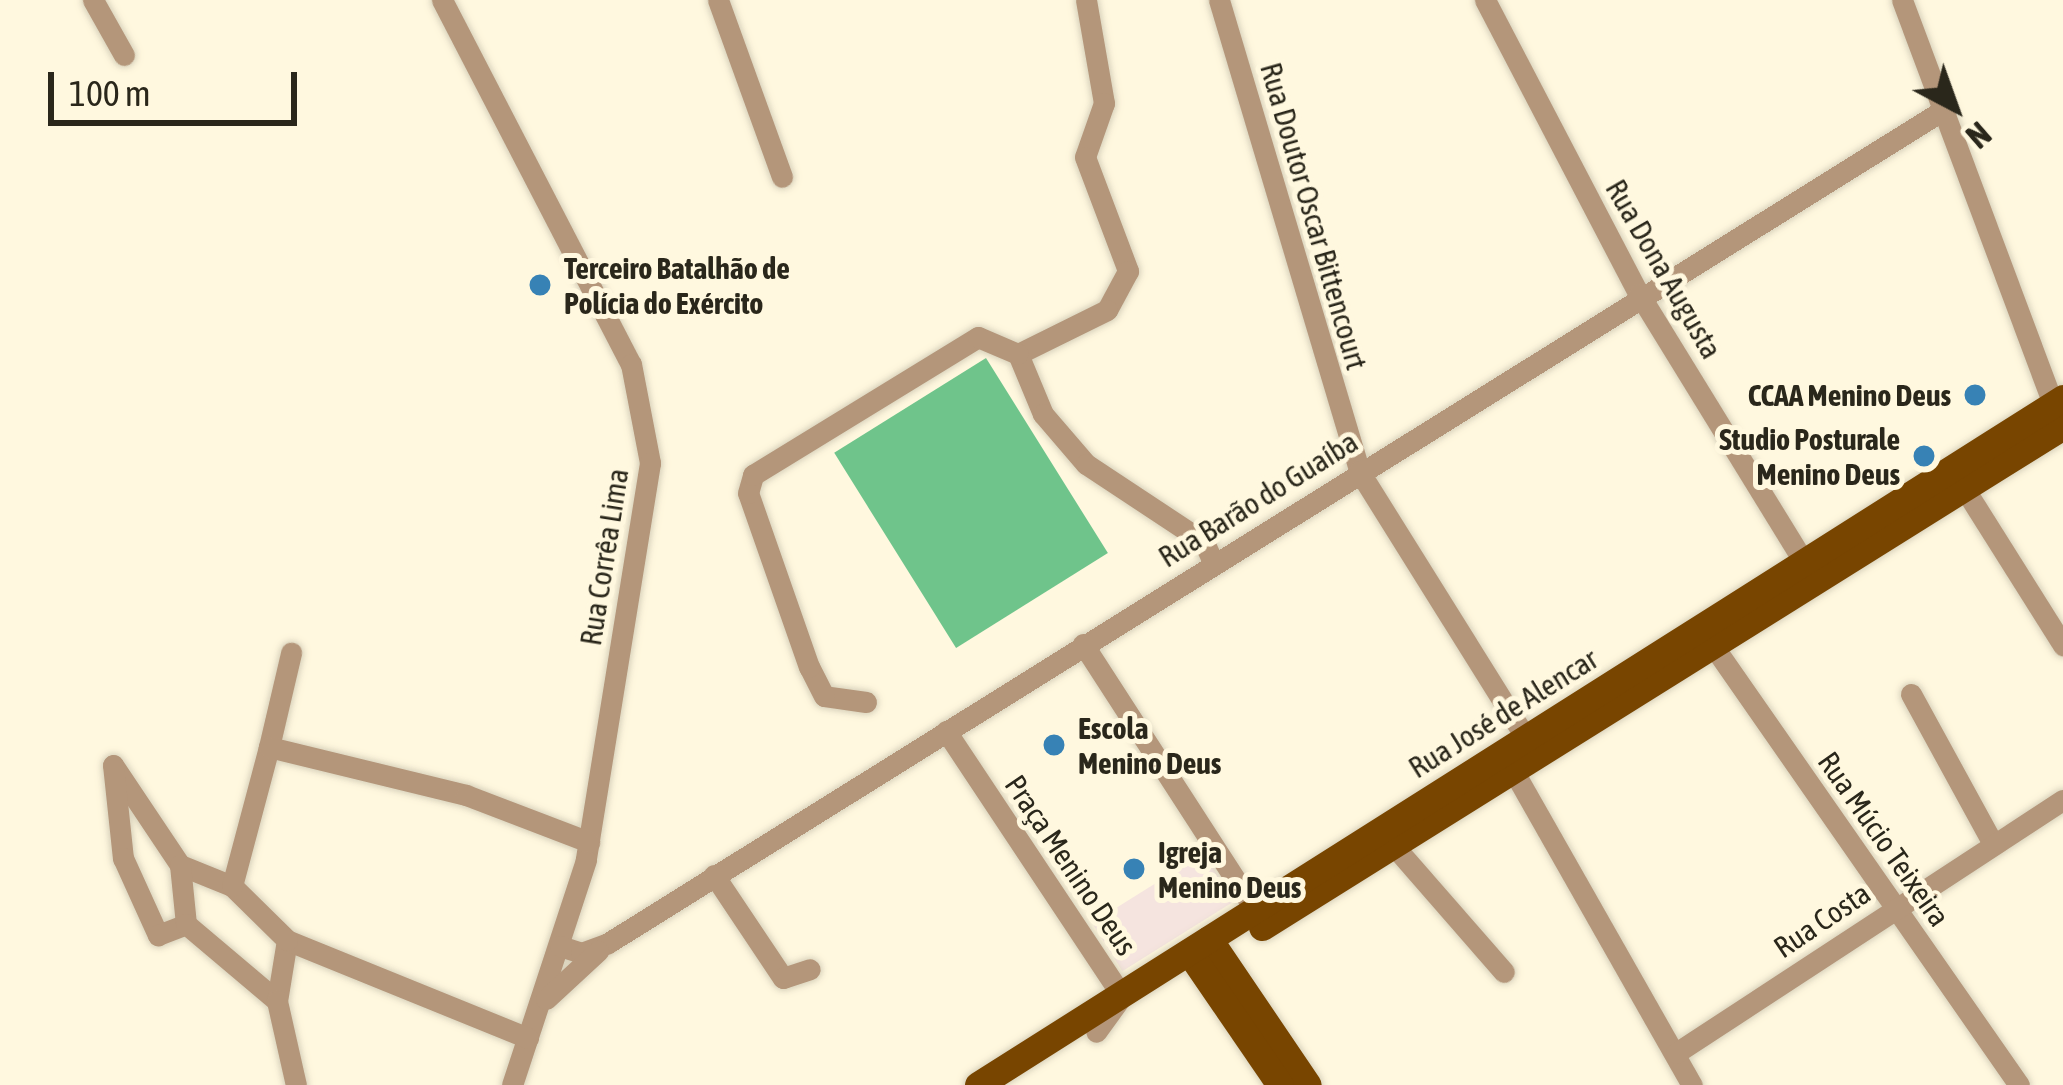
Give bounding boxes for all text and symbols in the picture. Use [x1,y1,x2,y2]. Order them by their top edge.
scale bar [54,48,303,122]
north arrow [1895,48,2015,168]
street label: Rua Doutor Oscar Bittencourt [1253,58,1375,374]
text: 100 m [69,72,151,114]
text: N [1959,114,1998,156]
street label: Rua Dona Augusta [1598,173,1730,365]
place label: Terceiro Batalhão de Polícia do Exército [564,250,790,320]
marker: Terceiro Batalhão de Polícia do Exército [527,272,553,298]
place label: CCAA Menino Deus [1748,377,1951,413]
marker: CCAA Menino Deus [1962,382,1988,408]
place label: Studio Posturale Menino Deus [1719,421,1900,492]
street label: Rua Barão do Guaíba [1152,423,1364,575]
marker: Studio Posturale Menino Deus [1911,443,1937,469]
street label: Rua Corrêa Lima [572,466,636,648]
street label: Rua José de Alencar [1402,641,1604,785]
place label: Escola Menino Deus [1078,710,1221,780]
marker: Escola Menino Deus [1041,732,1067,758]
street label: Rua Múcio Teixeira [1811,745,1957,933]
street label: Praça Menino Deus [998,768,1144,962]
place label: Igreja Menino Deus [1158,834,1301,904]
marker: Igreja Menino Deus [1121,856,1147,882]
street label: Rua Costa [1767,875,1877,965]

